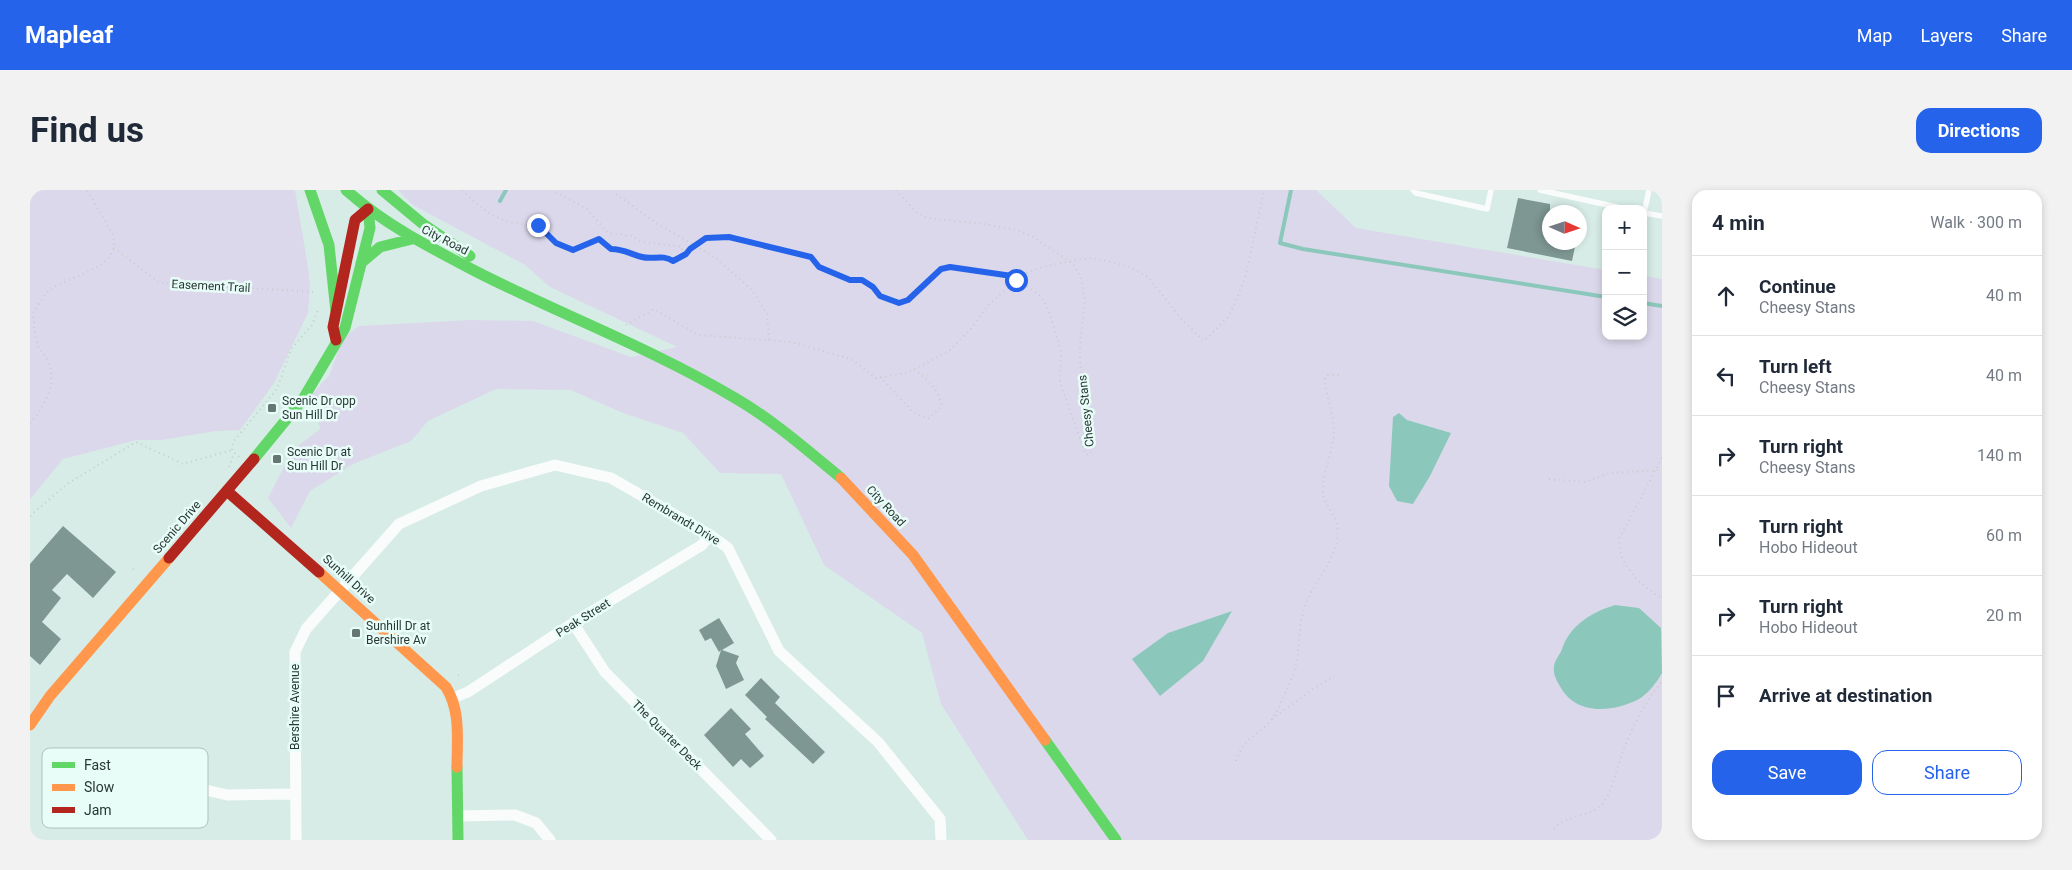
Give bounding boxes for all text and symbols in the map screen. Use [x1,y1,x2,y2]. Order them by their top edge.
text: Mapleaf [25,21,113,49]
text: Map [1857,25,1892,46]
text: Layers [1920,25,1973,46]
text: Share [2001,25,2047,46]
button: Directions [1916,108,2042,153]
text: Find us [30,110,144,151]
north arrow [1542,205,1587,250]
map controls [1602,205,1647,340]
button: + [1602,205,1647,250]
text: 4 min [1712,211,1765,235]
text: Walk · 300 m [1930,213,2022,232]
route end [527,214,550,237]
street label: City Road [419,222,471,258]
button: − [1602,250,1647,295]
route start [1005,269,1028,292]
text: Continue [1759,275,1836,298]
street label: Easement Trail [171,277,251,295]
icon: ahead [1712,282,1740,310]
text: 40 m [1986,286,2022,305]
button: layers [1602,295,1647,340]
text: Cheesy Stans [1759,298,1856,317]
text: Turn left [1759,355,1832,378]
icon: left [1712,362,1740,390]
text: 40 m [1986,366,2022,385]
street label: Cheesy Stans [1075,374,1097,448]
text: Cheesy Stans [1759,378,1856,397]
place label: Scenic Dr opp Sun Hill Dr [282,394,356,422]
marker: Scenic Dr opp Sun Hill Dr [266,402,278,414]
text: Turn right [1759,435,1843,458]
icon: right [1712,442,1740,470]
place label: Scenic Dr at Sun Hill Dr [287,445,351,473]
text: 140 m [1977,446,2022,465]
marker: Scenic Dr at Sun Hill Dr [271,453,283,465]
text: Cheesy Stans [1759,458,1856,477]
street label: City Road [864,483,908,529]
street label: Rembrandt Drive [639,490,723,548]
street label: Scenic Drive [150,498,204,556]
text: Turn right [1759,515,1843,538]
icon: right [1712,522,1740,550]
text: 60 m [1986,526,2022,545]
text: Hobo Hideout [1759,538,1858,557]
street label: Sunhill Drive [320,552,378,606]
text: Turn right [1759,595,1843,618]
street label: Peak Street [553,596,613,640]
icon: right [1712,602,1740,630]
text: 20 m [1986,606,2022,625]
text: Hobo Hideout [1759,618,1858,637]
place label: Sunhill Dr at Bershire Av [366,619,430,647]
marker: Sunhill Dr at Bershire Av [350,627,362,639]
street label: Bershire Avenue [288,664,302,750]
icon: arrive [1712,682,1740,710]
text: Arrive at destination [1759,684,1932,707]
street label: The Quarter Deck [629,697,705,773]
legend [42,748,208,828]
button: Save [1712,750,1862,795]
button: Share [1872,750,2022,795]
text: Fast [84,757,111,773]
text: Slow [84,779,115,795]
text: Jam [84,802,112,818]

